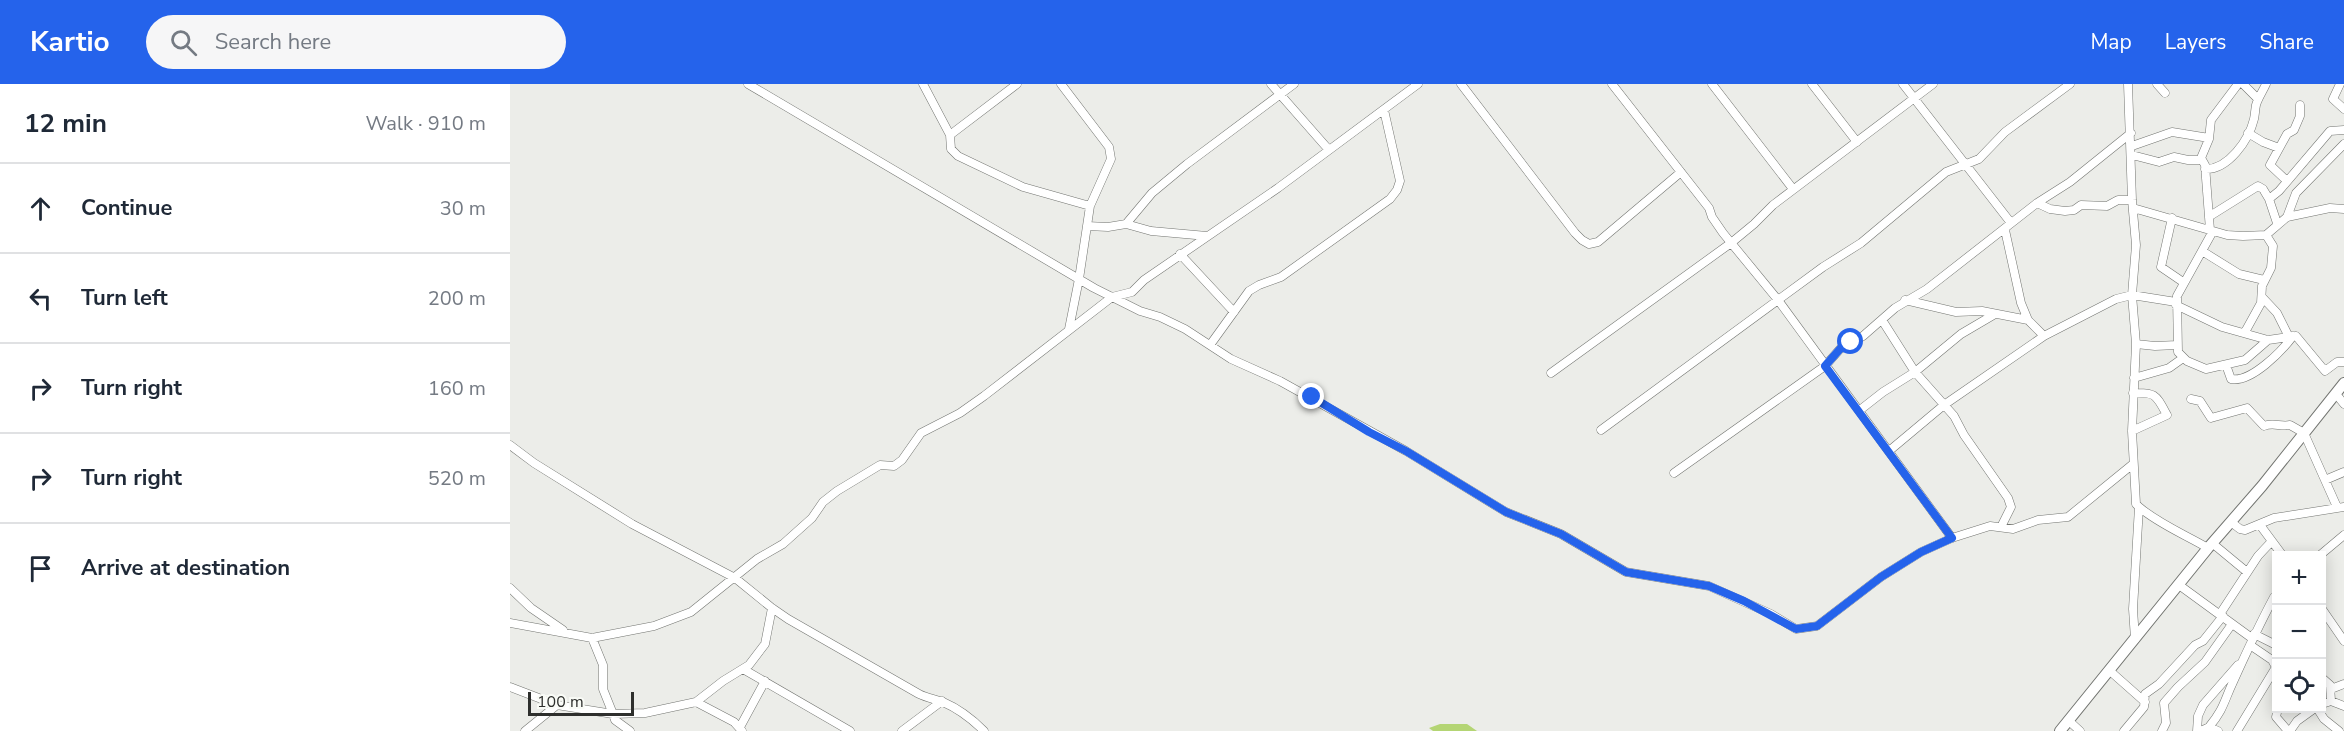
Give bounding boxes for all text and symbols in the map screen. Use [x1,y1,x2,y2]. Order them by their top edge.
search box [146,15,566,69]
text: Kartio [30,23,110,61]
icon: search [167,26,200,59]
text: Search here [215,27,331,57]
text: Map [2090,28,2132,56]
text: Layers [2165,28,2226,56]
text: Share [2259,28,2314,56]
text: 12 min [24,106,107,141]
text: Walk · 910 m [366,110,486,137]
icon: ahead [24,192,57,225]
text: Continue [81,193,172,223]
text: 30 m [440,195,486,222]
icon: left [24,282,57,315]
text: Turn left [81,283,168,313]
text: 200 m [428,285,486,312]
route start [1837,328,1863,354]
icon: right [24,372,57,405]
text: Turn right [81,373,182,403]
text: 160 m [428,375,486,402]
route end [1298,383,1324,409]
icon: right [24,462,57,495]
text: Turn right [81,463,182,493]
text: 520 m [428,465,486,492]
map controls [2272,551,2326,713]
button: + [2272,551,2326,605]
icon: arrive [24,552,57,585]
text: Arrive at destination [81,553,290,583]
button: − [2272,605,2326,659]
button: locate [2272,659,2326,713]
scale bar [528,689,634,716]
text: 100 m [537,691,584,713]

